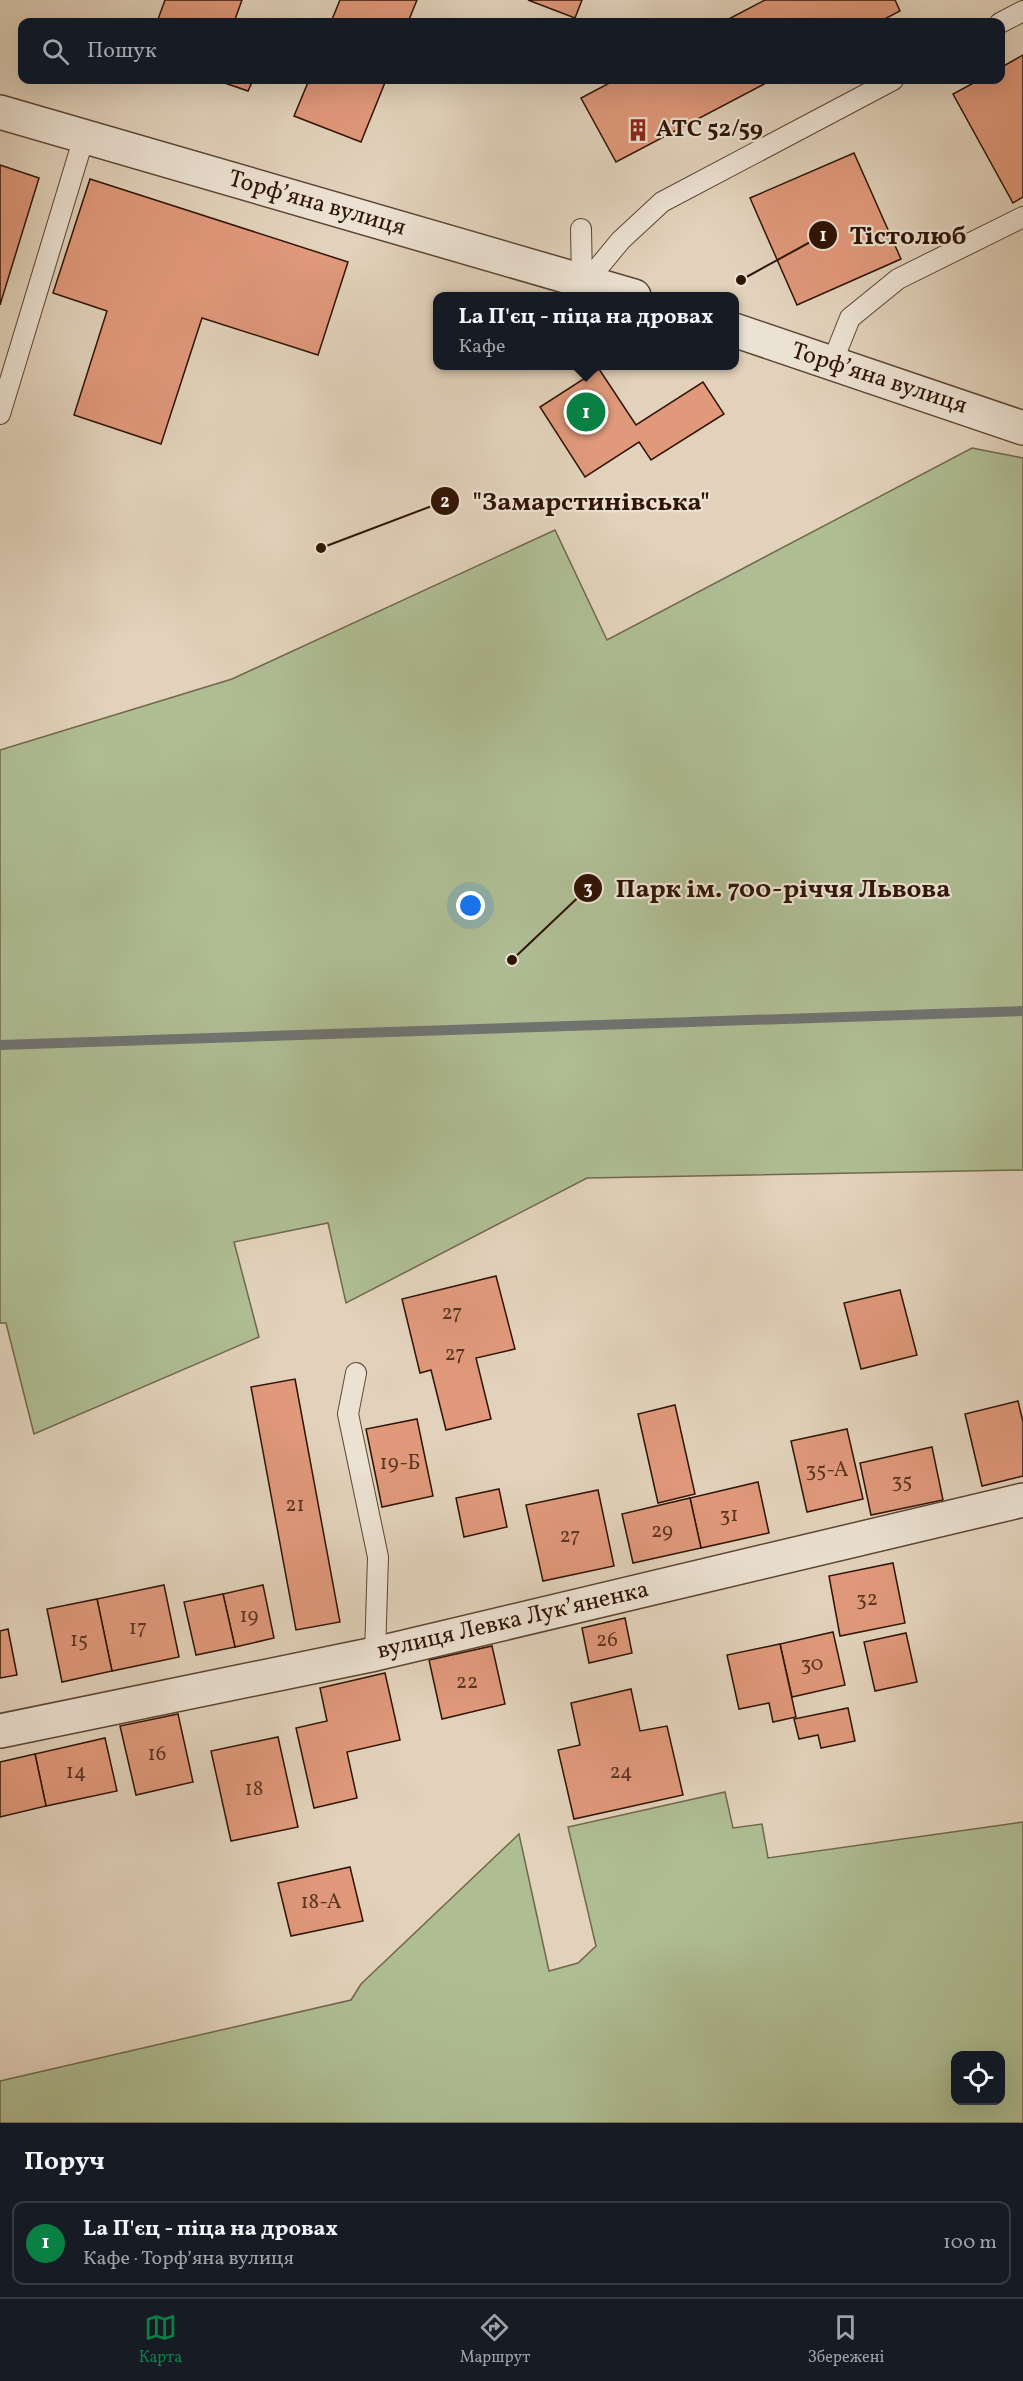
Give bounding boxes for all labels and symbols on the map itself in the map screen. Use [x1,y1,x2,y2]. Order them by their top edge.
place label: АТС 52/59 [656,113,763,147]
building icon: АТС 52/59 [625,117,651,143]
street label: Торфʼяна вулиця [224,162,410,246]
callout: Тістолюб [808,213,979,257]
text: Тістолюб [850,219,966,255]
text: 1 [819,224,827,249]
street label: Торфʼяна вулиця [787,335,971,423]
pin: 1 [566,390,606,434]
callout: "Замарстинівська" [430,479,722,523]
text: "Замарстинівська" [472,485,710,521]
text: 2 [440,490,450,515]
callout: Парк ім. 700-річчя Львова [573,866,962,910]
text: Парк ім. 700-річчя Львова [616,872,950,908]
text: 3 [583,877,593,902]
your location [456,891,485,920]
house number: 27 [442,1299,462,1328]
house number: 27 [445,1340,465,1369]
house number: 19-Б [380,1449,420,1478]
house number: 35-А [805,1456,849,1485]
house number: 35 [892,1467,912,1496]
house number: 21 [285,1491,305,1520]
house number: 31 [720,1501,738,1530]
house number: 29 [651,1517,673,1546]
house number: 27 [560,1522,580,1551]
street label: вулиця Левка Лукʼяненка [374,1573,652,1669]
house number: 32 [856,1585,878,1614]
house number: 19 [239,1602,259,1631]
house number: 17 [129,1614,147,1643]
house number: 15 [70,1626,88,1655]
house number: 26 [596,1626,618,1655]
house number: 30 [801,1650,823,1679]
house number: 22 [456,1668,478,1697]
house number: 16 [148,1740,166,1769]
house number: 14 [66,1758,86,1787]
house number: 24 [609,1758,633,1787]
house number: 18 [245,1775,263,1804]
house number: 18-А [300,1888,342,1917]

